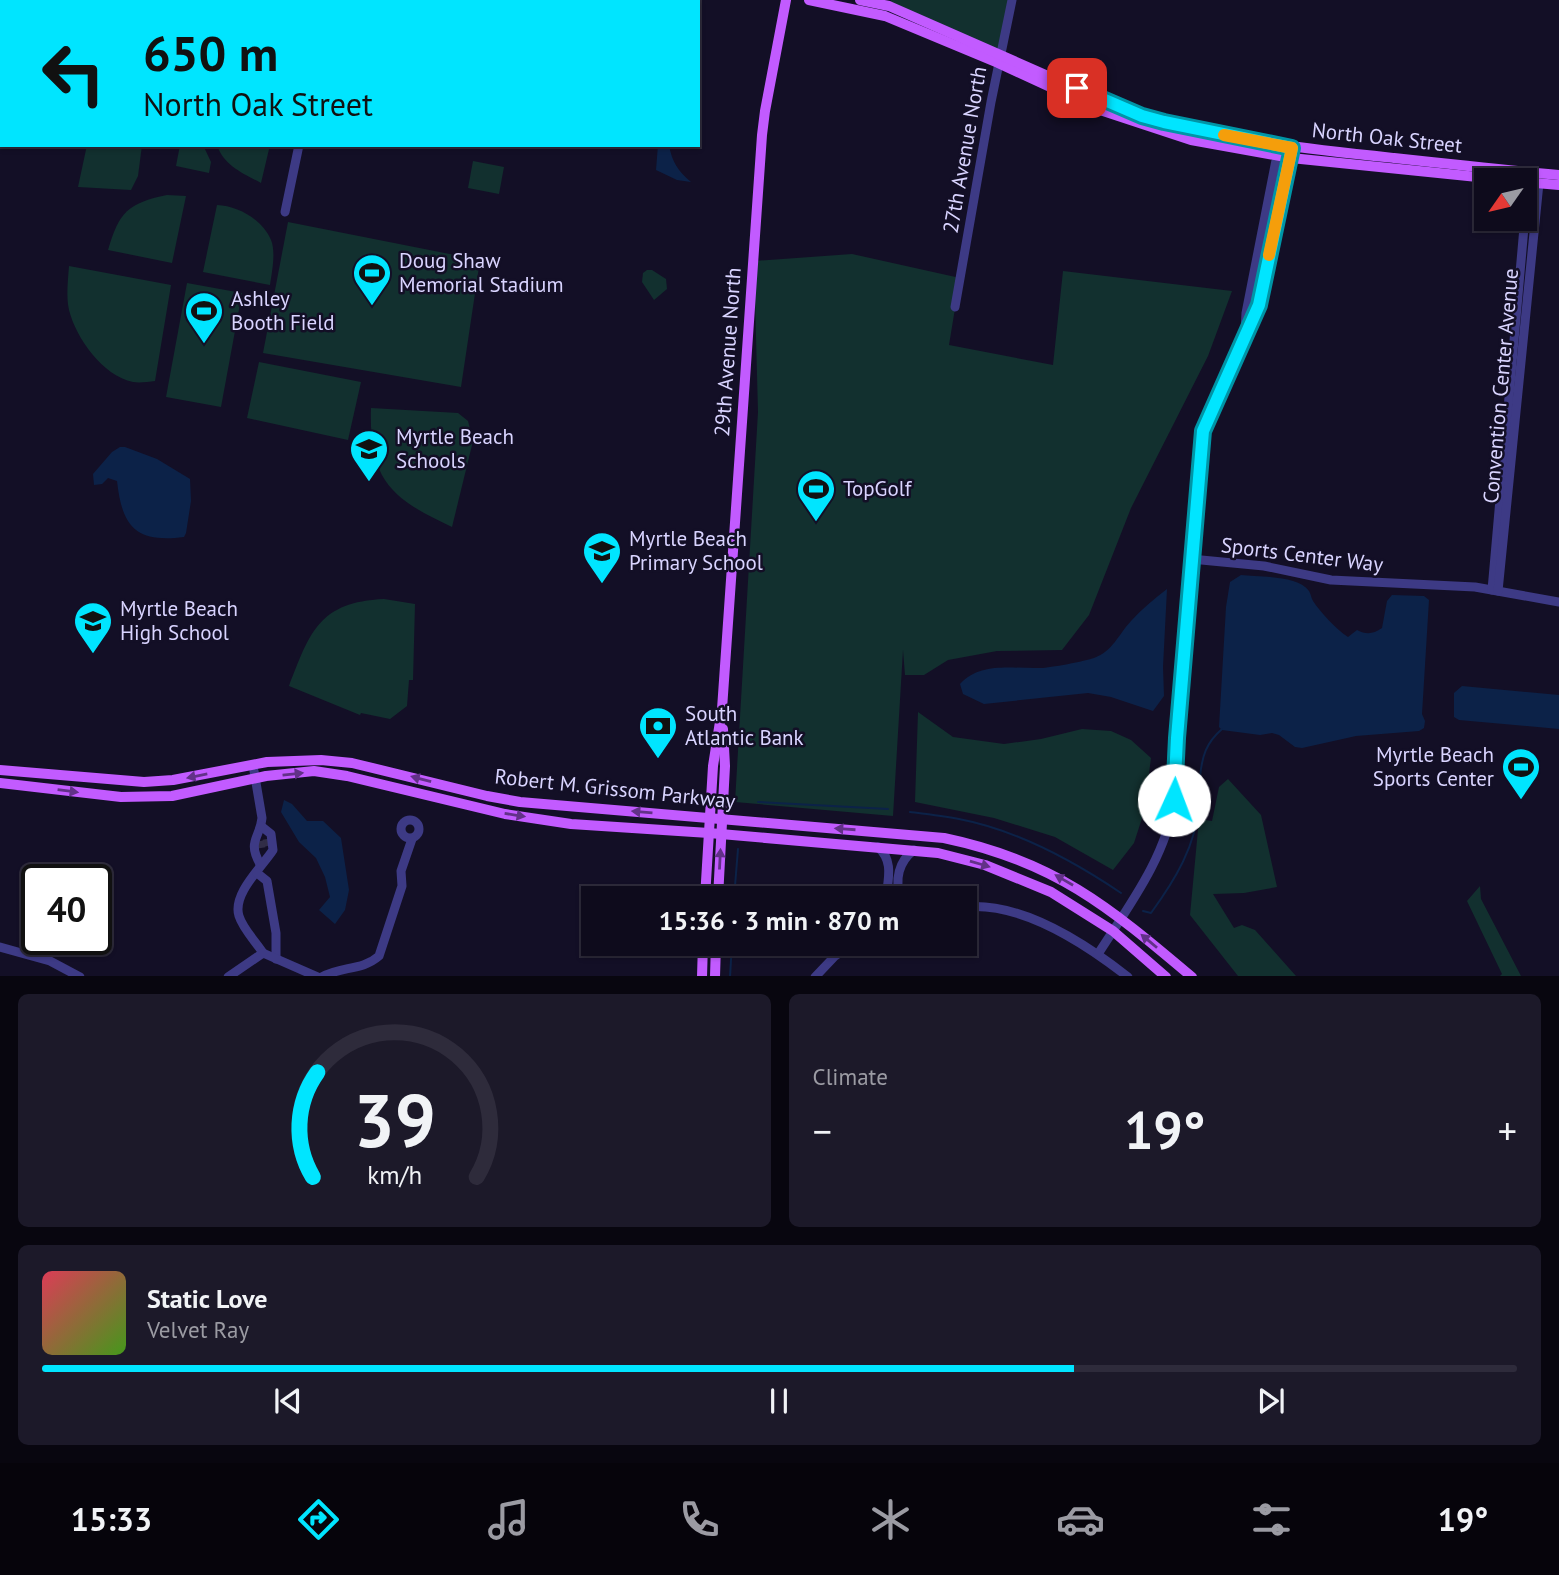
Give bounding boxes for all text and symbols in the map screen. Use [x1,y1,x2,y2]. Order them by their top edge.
text: 650 m [143,21,278,85]
icon: left [28,28,119,119]
pin [1047,58,1107,118]
street label: 27th Avenue North [937,64,992,235]
icon: arrive [1058,69,1096,107]
text: North Oak Street [143,83,373,125]
street label: North Oak Street [1311,116,1463,159]
north arrow [1474,168,1536,231]
map controls [1474,168,1537,231]
place label: Doug Shaw Memorial Stadium [399,247,564,298]
sports icon: Doug Shaw Memorial Stadium [351,252,393,307]
street label: 29th Avenue North [708,267,747,437]
street label: Convention Center Avenue [1477,267,1524,505]
place label: Ashley Booth Field [231,285,335,336]
sports icon: Ashley Booth Field [183,290,225,345]
place label: Myrtle Beach Schools [396,423,514,474]
school or university icon: Myrtle Beach Schools [348,428,390,483]
sports icon: TopGolf [795,468,837,523]
place label: TopGolf [843,475,913,502]
place label: Myrtle Beach Primary School [629,525,763,576]
school or university icon: Myrtle Beach Primary School [581,530,623,585]
street label: Sports Center Way [1219,531,1385,578]
place label: Myrtle Beach High School [120,595,238,646]
school or university icon: Myrtle Beach High School [72,600,114,655]
place label: South Atlantic Bank [685,700,804,751]
bank icon: South Atlantic Bank [637,705,679,760]
place label: Myrtle Beach Sports Center [1373,741,1494,792]
sports icon: Myrtle Beach Sports Center [1500,746,1542,801]
street label: Robert M. Grissom Parkway [493,762,737,815]
position arrow [1137,763,1211,837]
one-way arrow [282,768,304,779]
one-way arrow [186,770,208,781]
one-way arrow [410,773,432,784]
one-way arrow [57,785,79,796]
one-way arrow [631,807,653,818]
one-way arrow [504,810,526,821]
one-way arrow [833,823,855,834]
one-way arrow [715,847,726,869]
one-way arrow [970,859,991,869]
speed limit sign: 40 [21,864,112,955]
one-way arrow [1054,874,1073,886]
text: 15:36 · 3 min · 870 m [659,904,899,937]
one-way arrow [1141,934,1158,949]
text: Climate [813,1062,888,1091]
text: 39 [353,1073,436,1167]
text: 19° [1124,1096,1206,1163]
text: − [813,1106,832,1155]
text: + [1498,1106,1517,1155]
text: km/h [367,1158,422,1190]
text: Static Love [147,1282,268,1315]
text: Velvet Ray [147,1315,249,1344]
icon: previous [269,1382,307,1420]
icon: pause [760,1382,798,1420]
icon: next [1252,1382,1290,1420]
icon: directions [294,1495,343,1544]
icon: music [484,1495,533,1544]
icon: phone [675,1495,724,1544]
icon: climate [866,1495,915,1544]
icon: car [1056,1495,1105,1544]
icon: filters [1247,1495,1296,1544]
text: 15:33 [71,1498,152,1540]
text: 19° [1438,1498,1488,1540]

